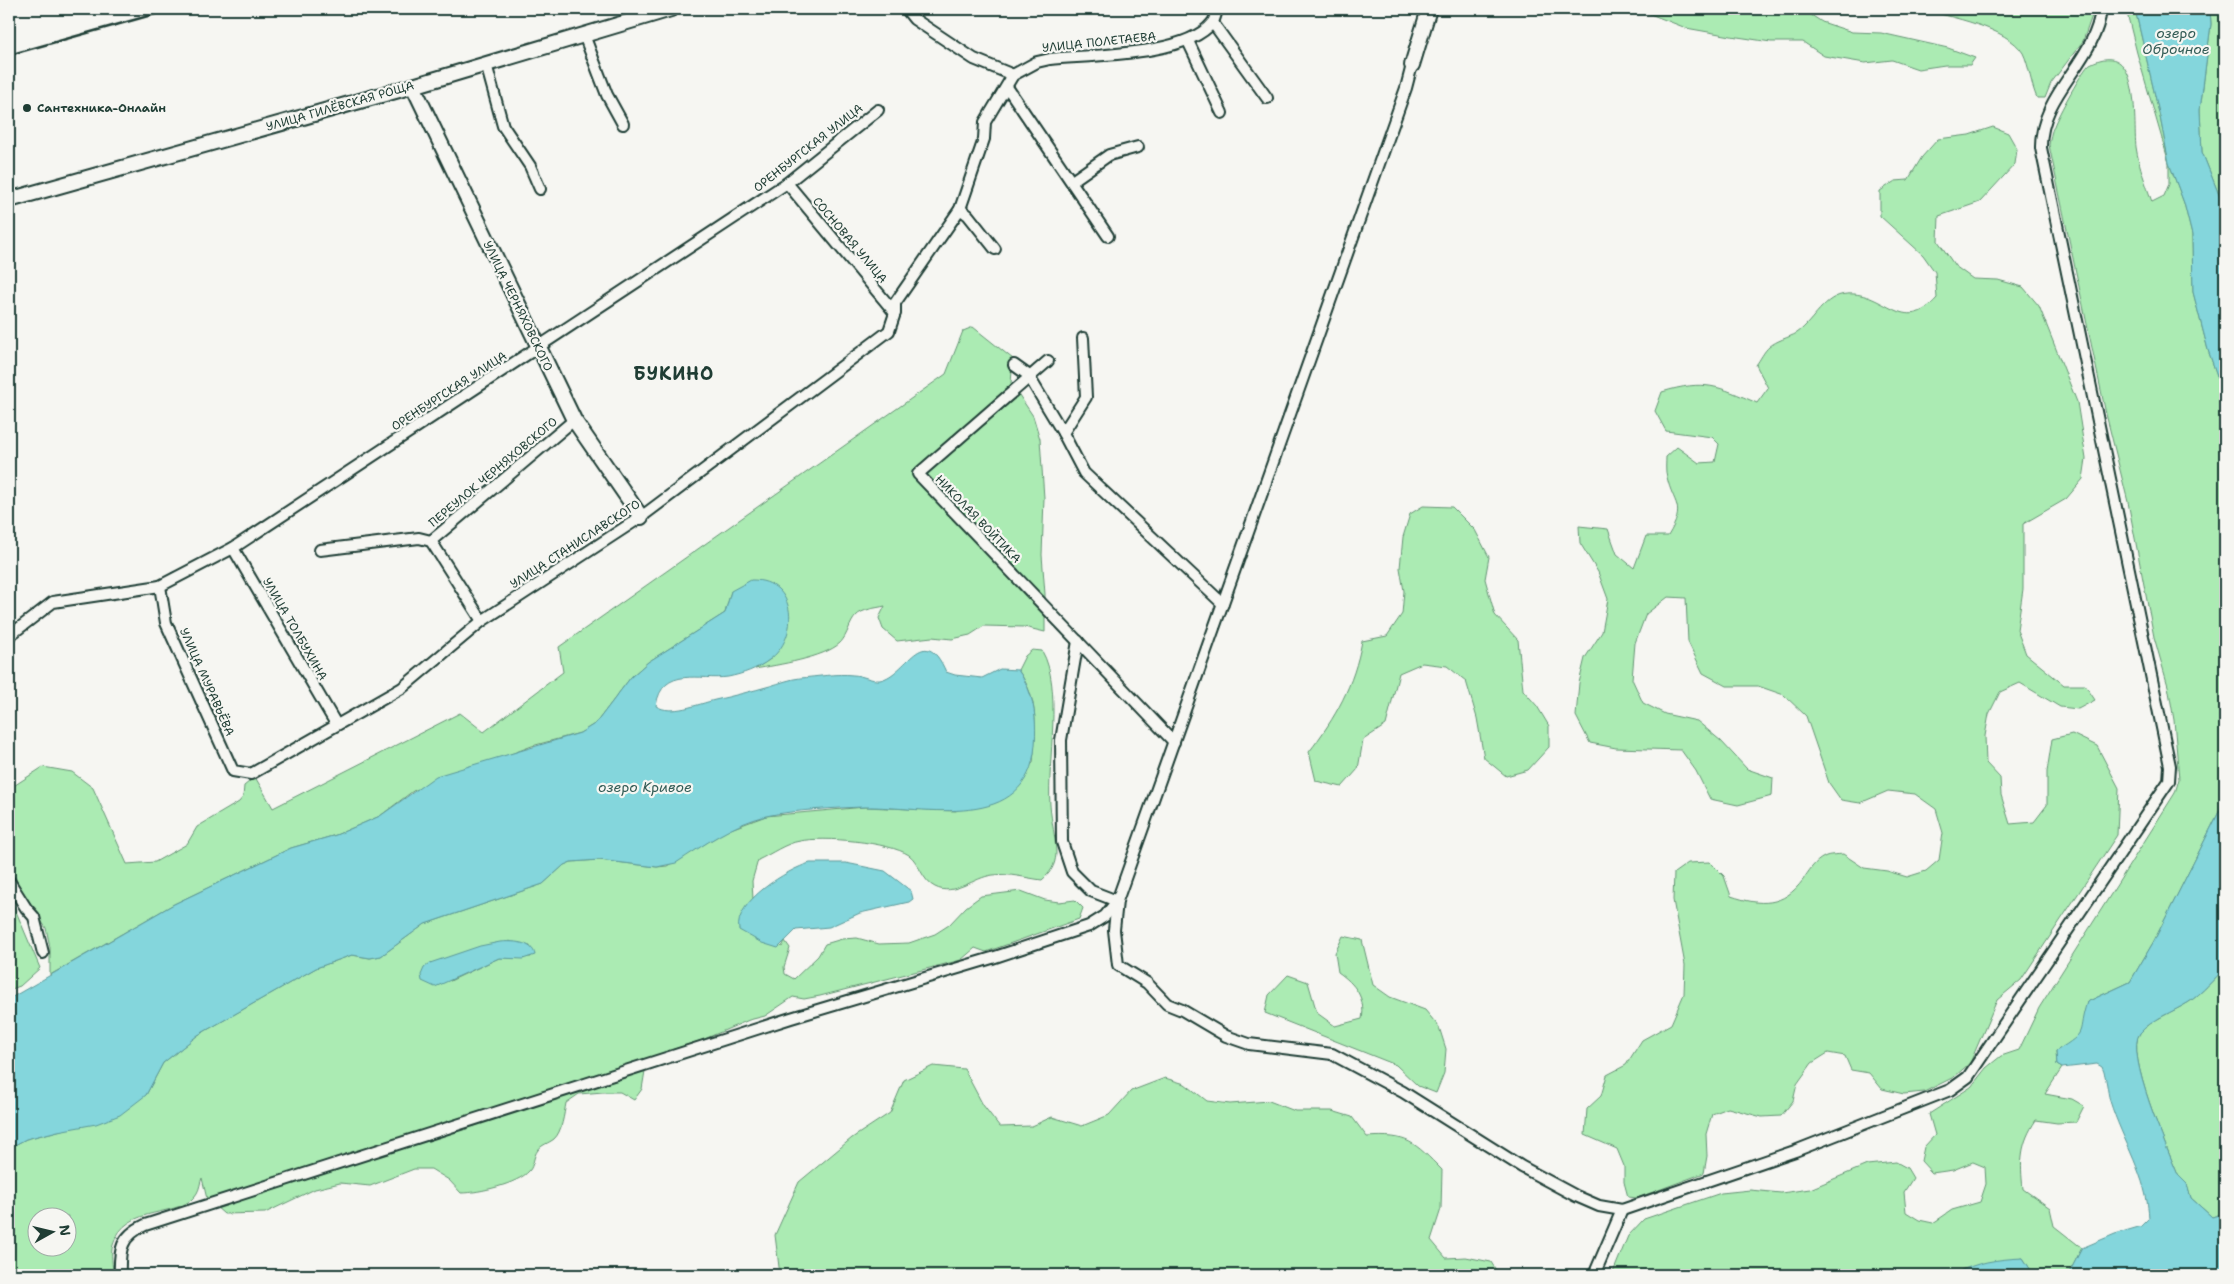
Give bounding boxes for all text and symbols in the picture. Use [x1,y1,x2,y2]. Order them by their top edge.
water label: озеро Оброчное [2142,24,2210,58]
street label: УЛИЦА ПОЛЕТАЕВА [1041,28,1157,56]
street label: УЛИЦА ГИЛЁВСКАЯ РОЩА [264,77,416,135]
place label: Сантехника-Онлайн [37,100,166,116]
street label: ОРЕНБУРГСКАЯ УЛИЦА [750,100,866,196]
marker: Сантехника-Онлайн [21,102,33,114]
street label: СОСНОВАЯ УЛИЦА [809,193,891,287]
street label: УЛИЦА ЧЕРНЯХОВСКОГО [479,238,557,374]
street label: ОРЕНБУРГСКАЯ УЛИЦА [388,347,510,434]
district label: БУКИНО [634,362,714,386]
street label: ПЕРЕУЛОК ЧЕРНЯХОВСКОГО [425,413,561,531]
street label: НИКОЛАЯ ВОЙТИКА [932,471,1025,567]
street label: УЛИЦА СТАНИСЛАВСКОГО [507,496,643,592]
street label: УЛИЦА ТОЛБУХИНА [259,575,331,684]
street label: УЛИЦА МУРАВЬЁВА [176,625,238,739]
water label: озеро Кривое [598,778,692,796]
north arrow [28,1206,78,1256]
text: N [55,1223,75,1237]

